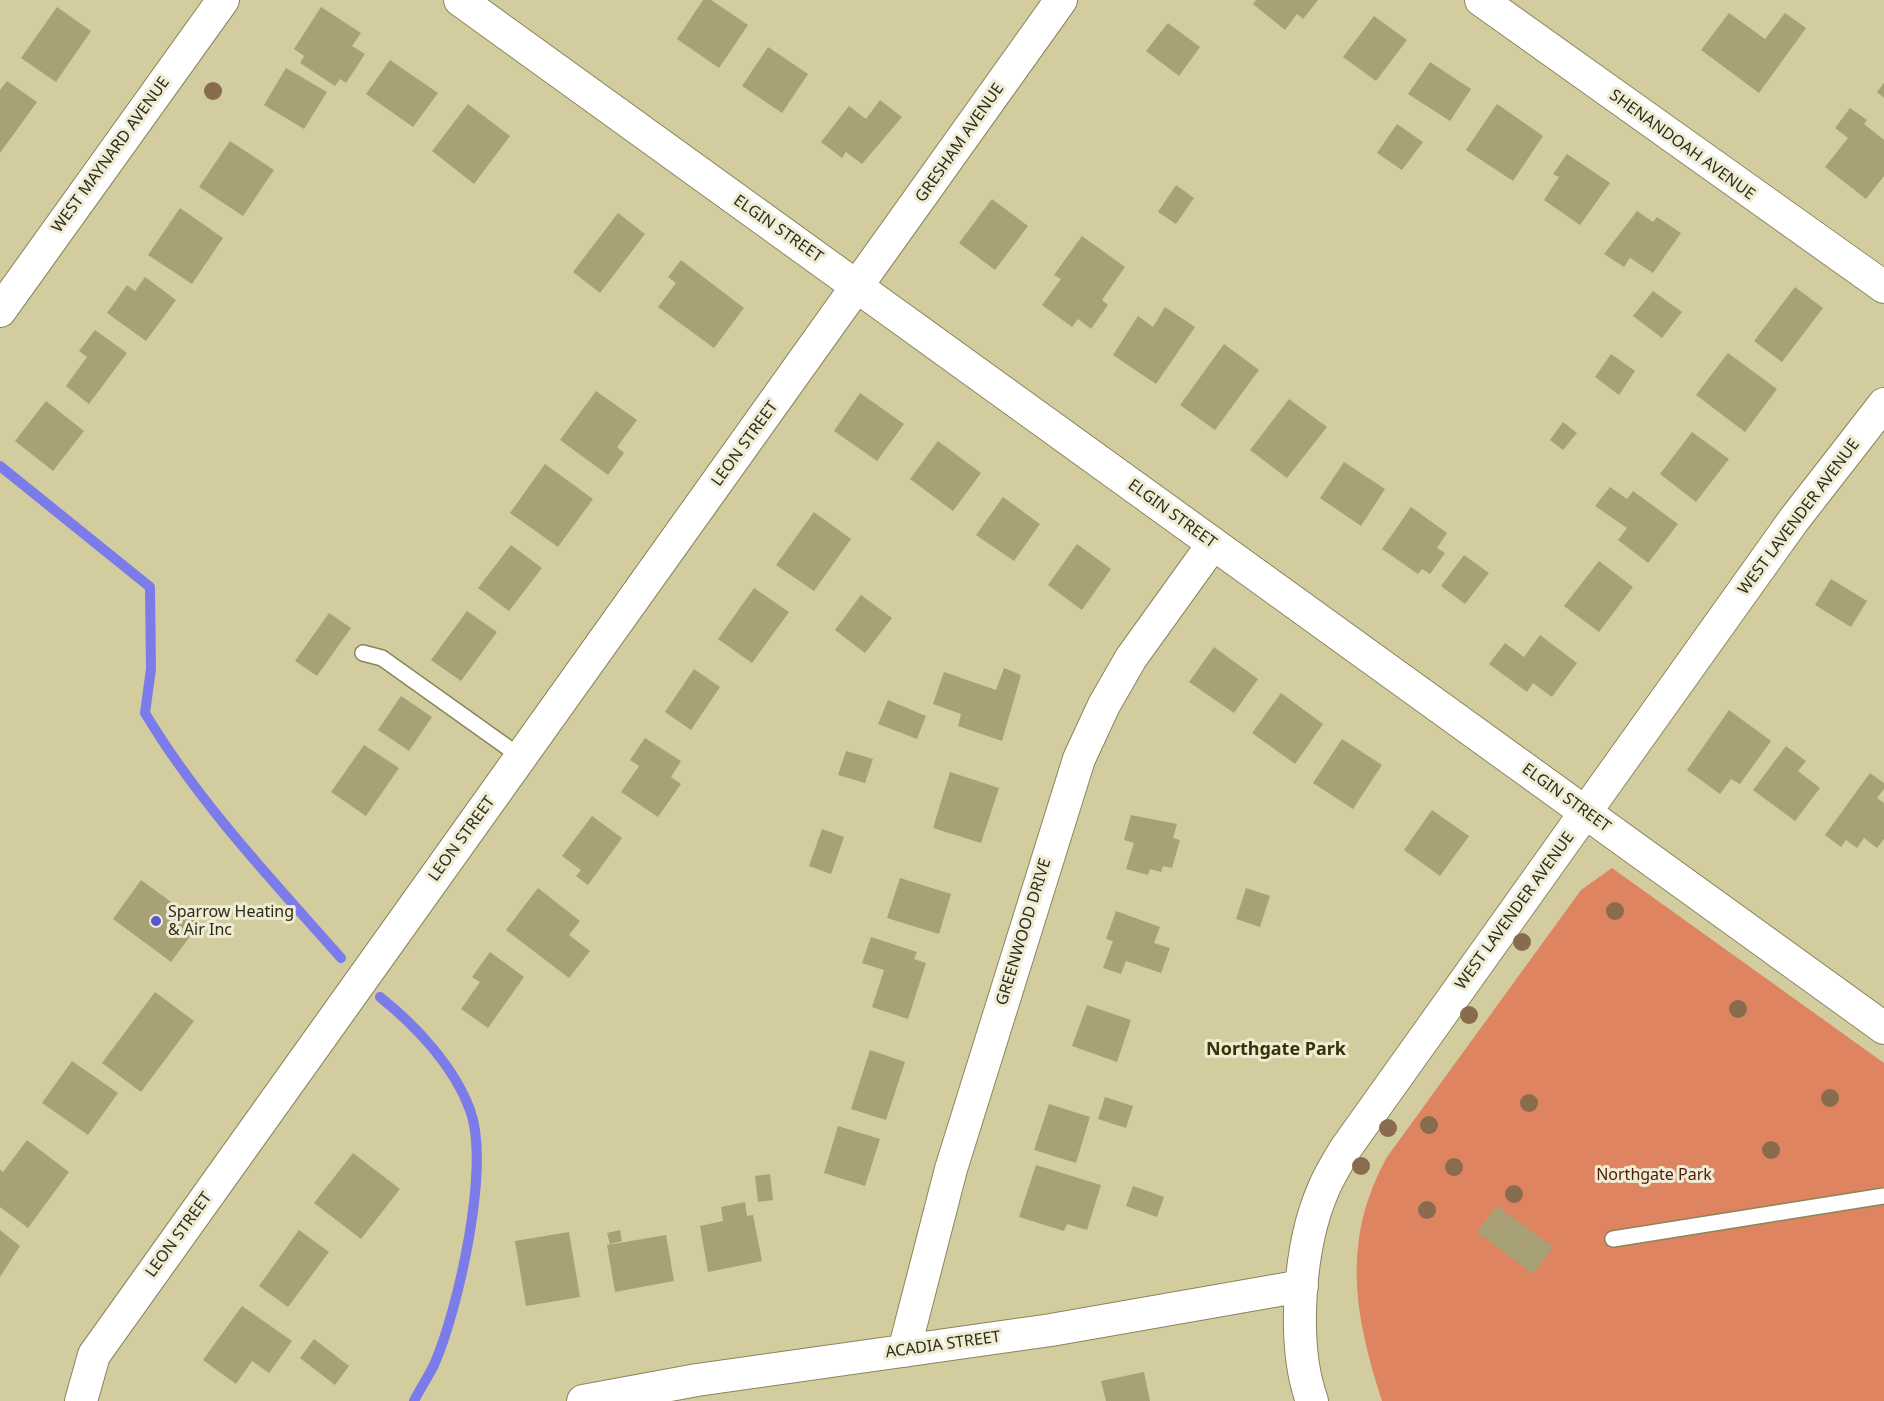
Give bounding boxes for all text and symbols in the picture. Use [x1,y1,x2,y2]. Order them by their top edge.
street label: WEST MAYNARD AVENUE [48,74,174,236]
street label: GRESHAM AVENUE [912,80,1008,206]
street label: SHENANDOAH AVENUE [1606,86,1758,204]
street label: ELGIN STREET [730,191,826,267]
street label: LEON STREET [708,398,782,490]
street label: WEST LAVENDER AVENUE [1734,435,1864,599]
street label: ELGIN STREET [1124,475,1220,553]
street label: ELGIN STREET [1518,759,1614,837]
street label: LEON STREET [425,793,499,885]
street label: WEST LAVENDER AVENUE [1451,829,1579,993]
street label: GREENWOOD DRIVE [993,856,1055,1008]
place label: Sparrow Heating & Air Inc [168,902,294,940]
marker: Sparrow Heating & Air Inc [149,914,163,928]
district label: Northgate Park [1206,1039,1346,1061]
park label: Northgate Park [1596,1165,1712,1185]
street label: LEON STREET [142,1189,216,1281]
street label: ACADIA STREET [884,1327,1002,1363]

